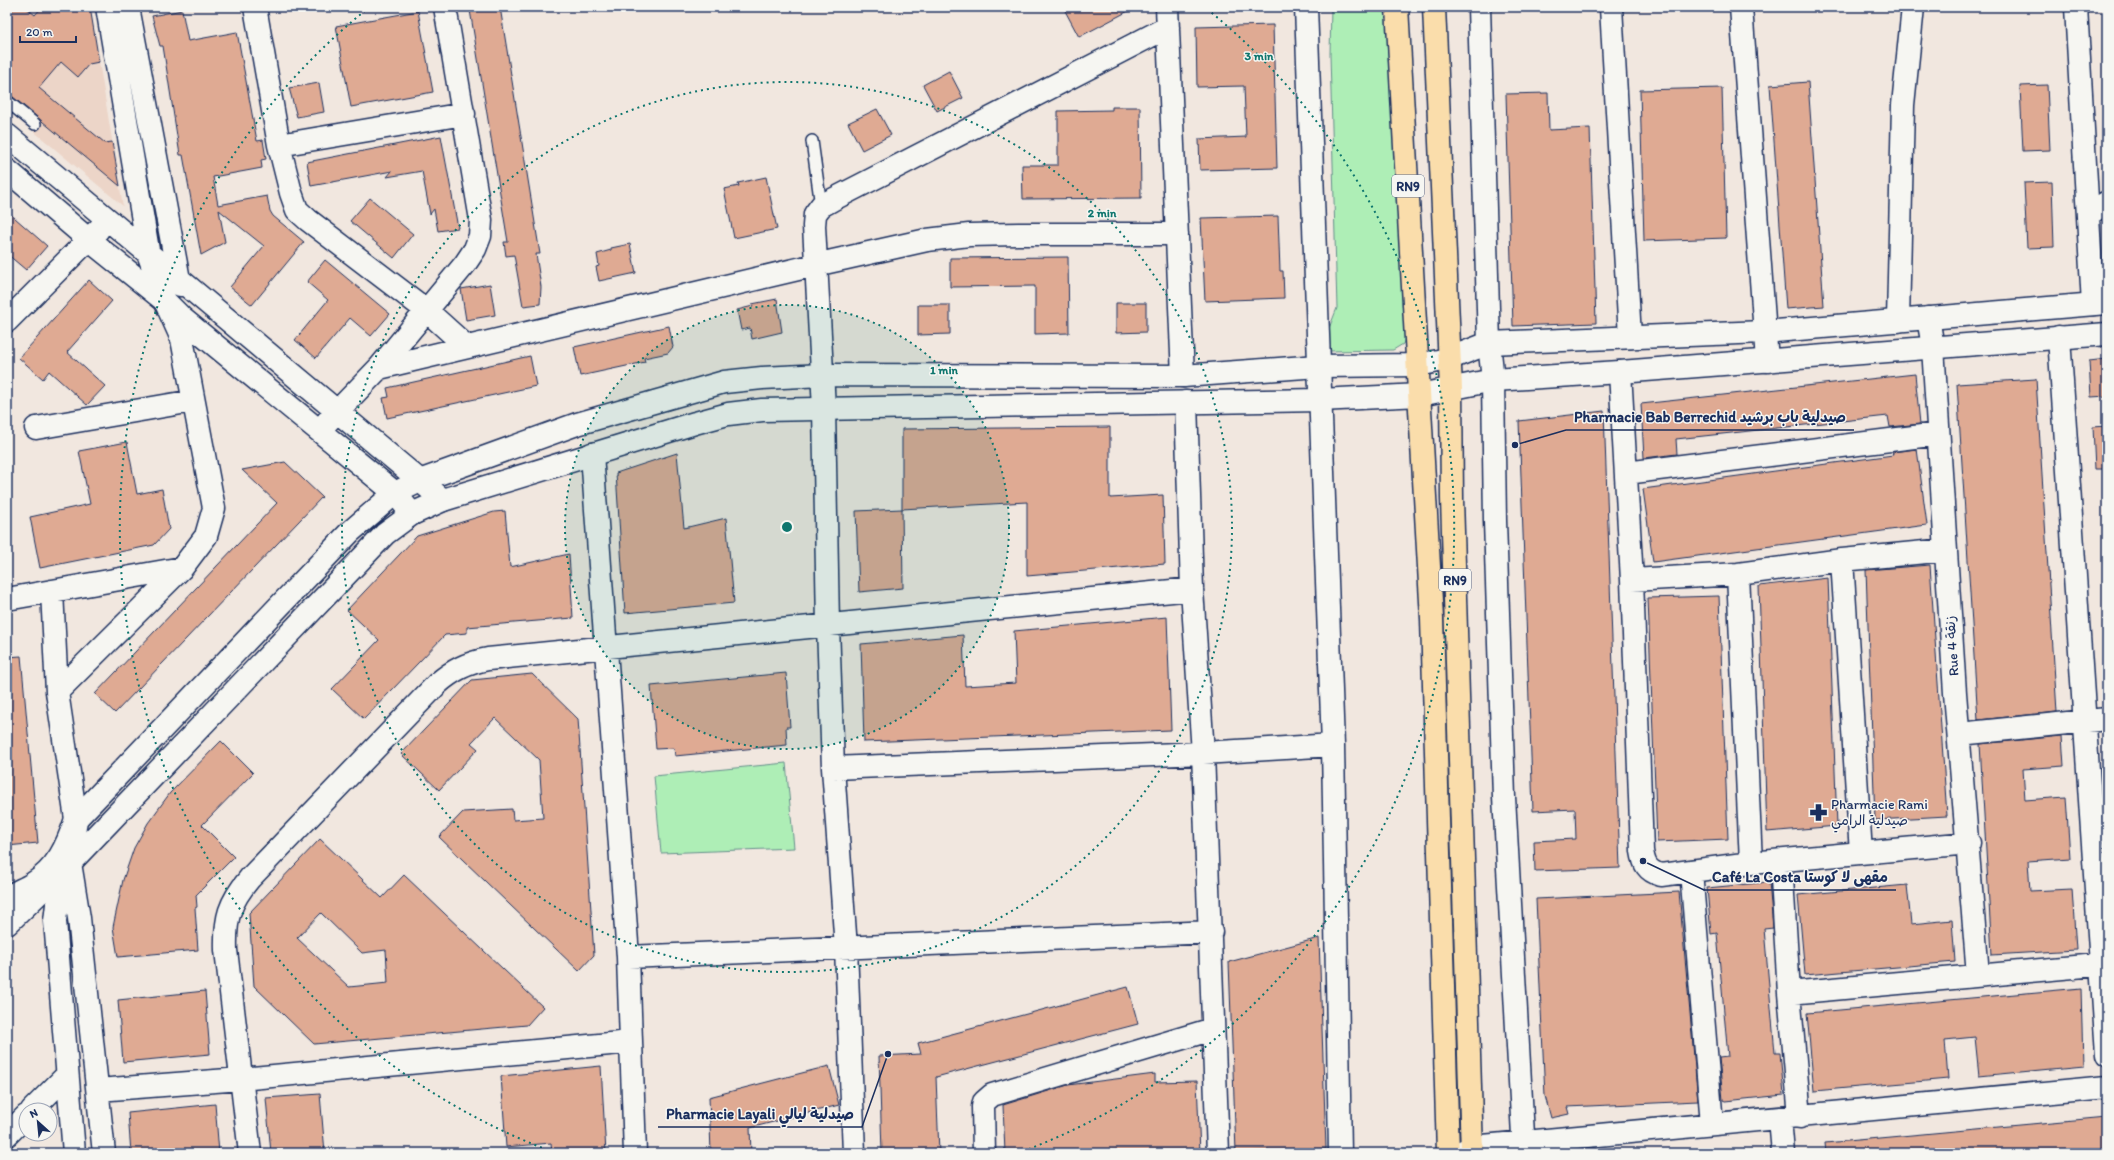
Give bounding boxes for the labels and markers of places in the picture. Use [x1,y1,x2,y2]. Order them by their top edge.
callout: Pharmacie Bab Berrechid صيدلية باب برشيد [1566,403,1854,430]
centre of rings [780,520,794,534]
place label: Pharmacie Rami صيدلية الرامي [1831,796,1928,833]
pharmacy icon: Pharmacie Rami صيدلية الرامي [1808,802,1828,822]
callout: Café La Costa مقهى لا كوستا [1704,863,1896,890]
callout: Pharmacie Layali صيدلية ليالي [658,1100,862,1127]

